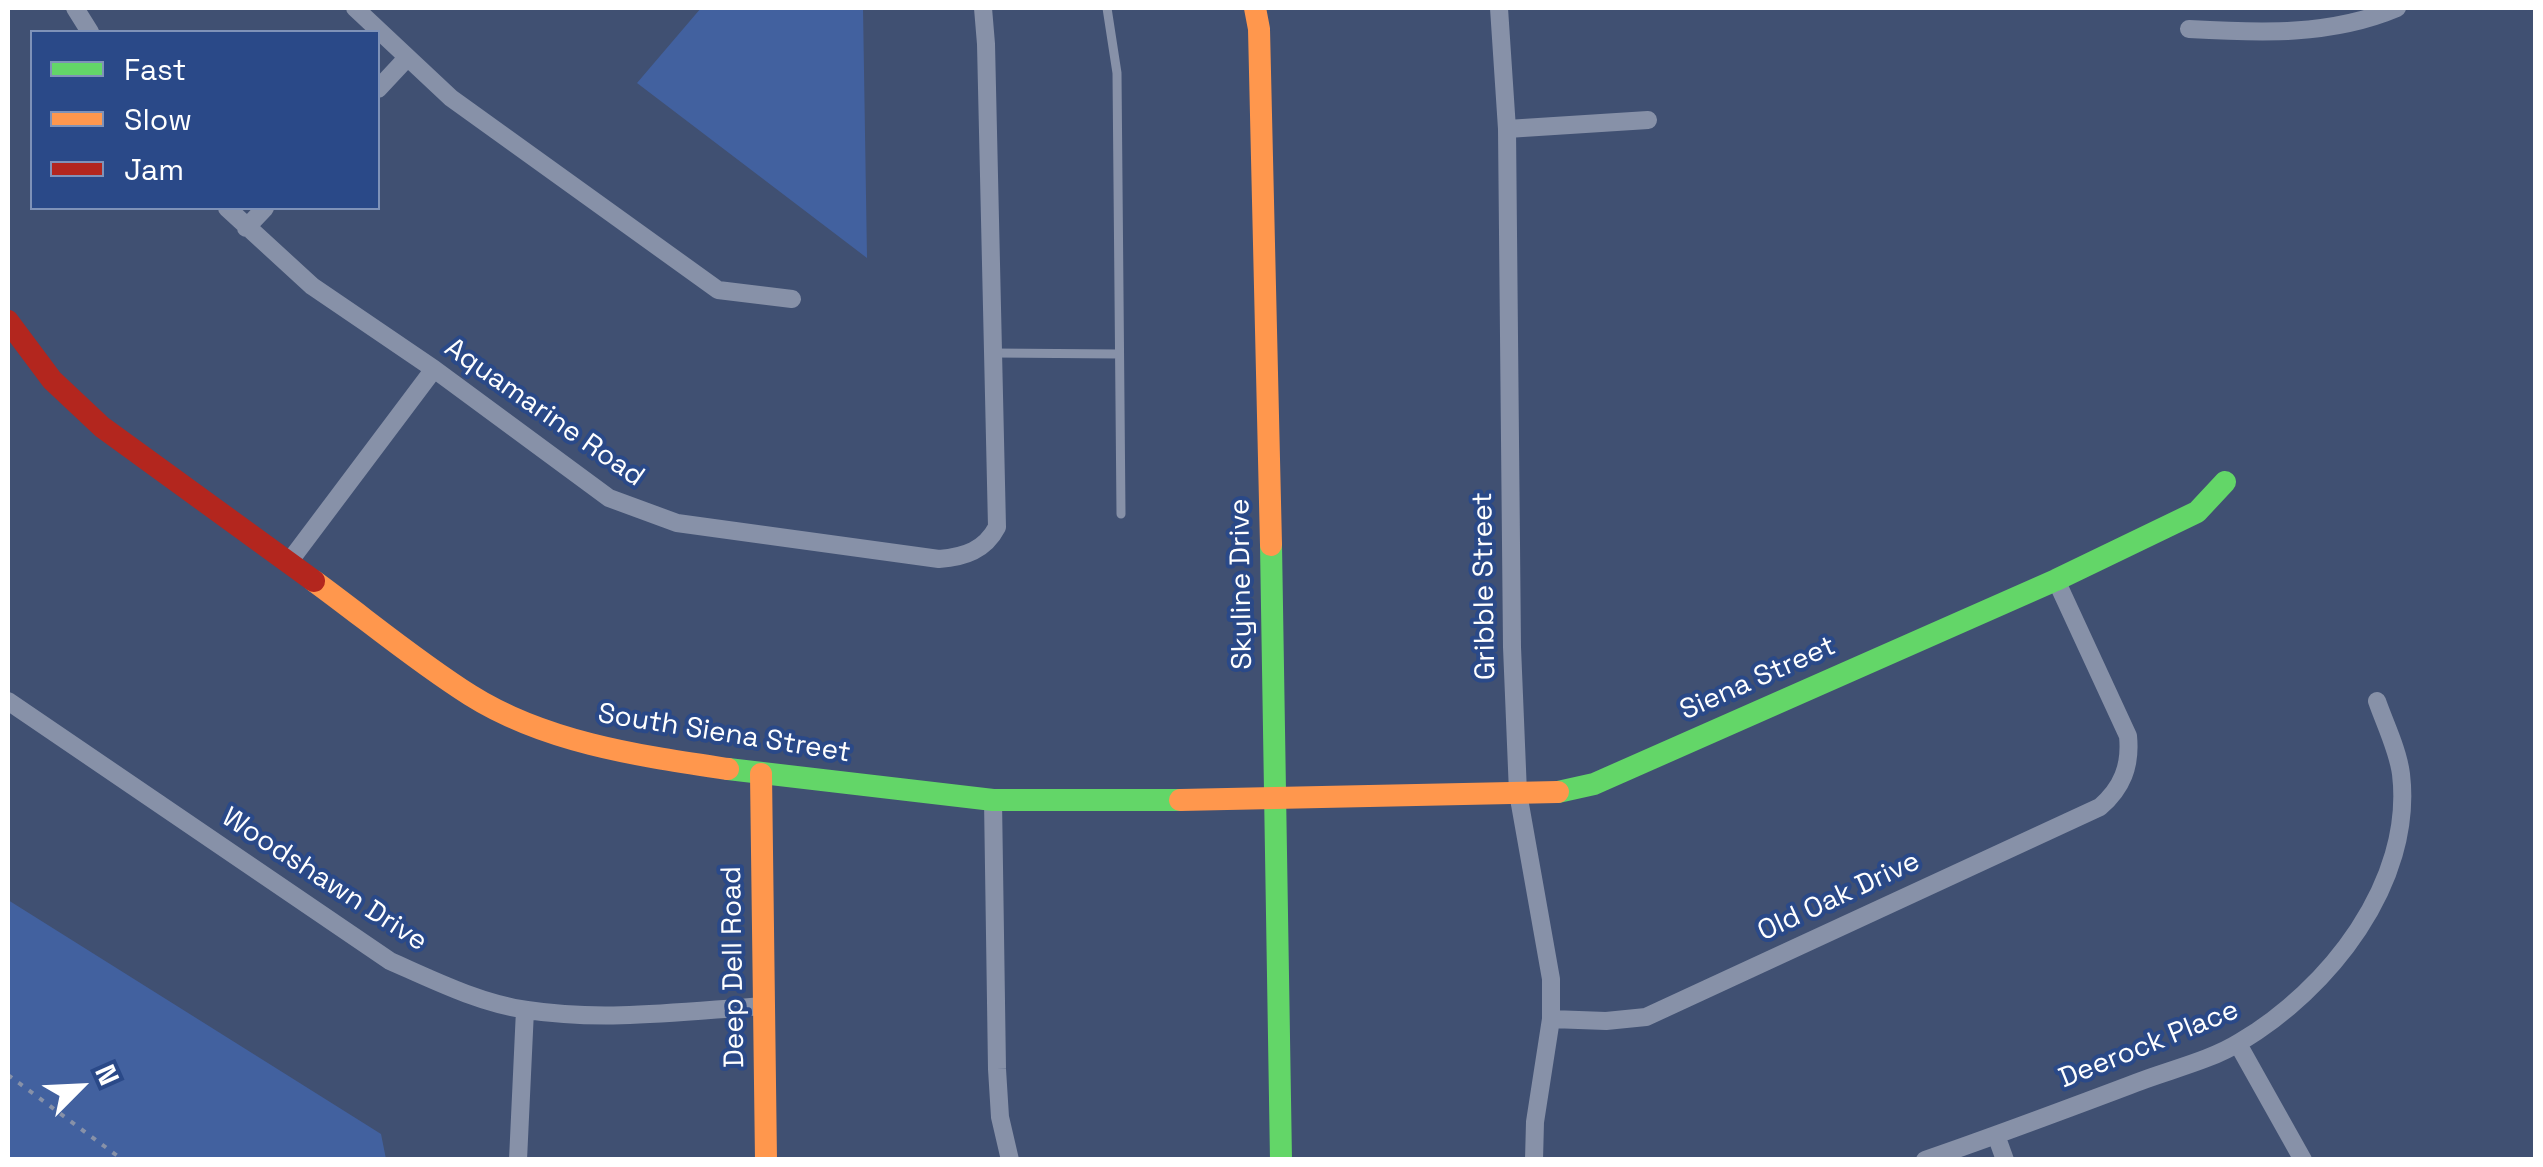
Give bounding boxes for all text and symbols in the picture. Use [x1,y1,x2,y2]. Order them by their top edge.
legend [30,30,380,210]
text: Fast [124,50,186,89]
text: Slow [124,100,192,139]
text: Jam [124,150,184,189]
street label: Aquamarine Road [438,332,650,494]
street label: Gribble Street [1467,492,1503,680]
street label: Skyline Drive [1224,498,1260,670]
street label: Siena Street [1675,630,1841,728]
street label: South Siena Street [595,697,853,771]
street label: Woodshawn Drive [215,801,433,959]
street label: Old Oak Drive [1753,845,1925,949]
street label: Deep Dell Road [715,866,753,1068]
street label: Deerock Place [2054,994,2244,1096]
north arrow [30,1037,130,1137]
text: N [87,1059,128,1091]

